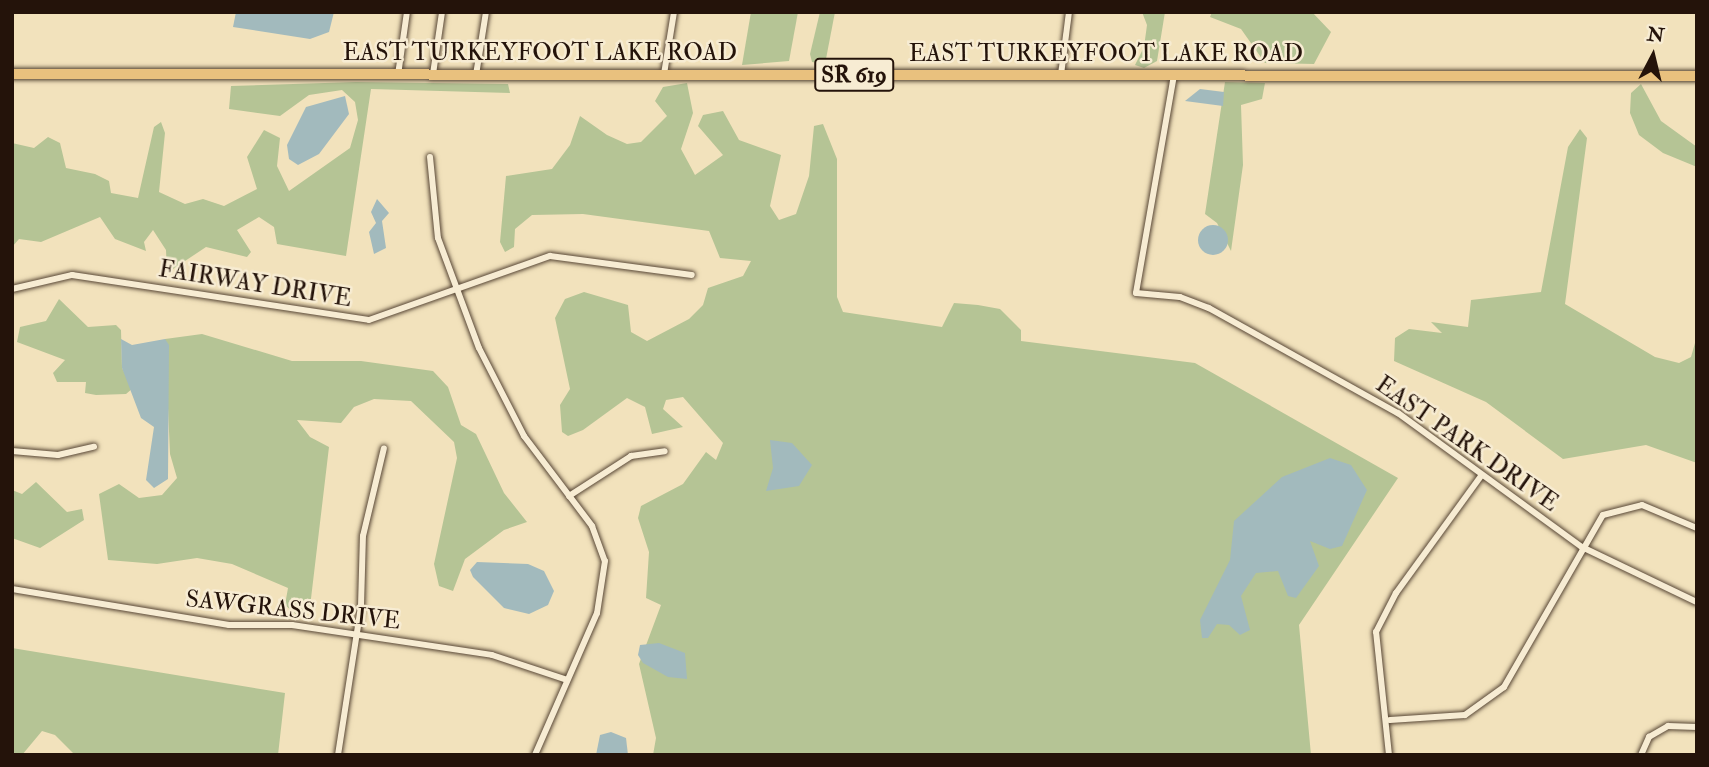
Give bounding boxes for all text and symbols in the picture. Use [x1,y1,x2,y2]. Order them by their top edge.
north arrow [1618,21,1688,91]
text: N [1646,22,1665,48]
street label: EAST TURKEYFOOT LAKE ROAD [343,39,737,67]
street label: EAST TURKEYFOOT LAKE ROAD [909,40,1303,68]
road number: SR 619 [814,55,894,94]
street label: FAIRWAY DRIVE [157,255,353,313]
street label: EAST PARK DRIVE [1370,370,1564,518]
street label: SAWGRASS DRIVE [184,584,402,636]

